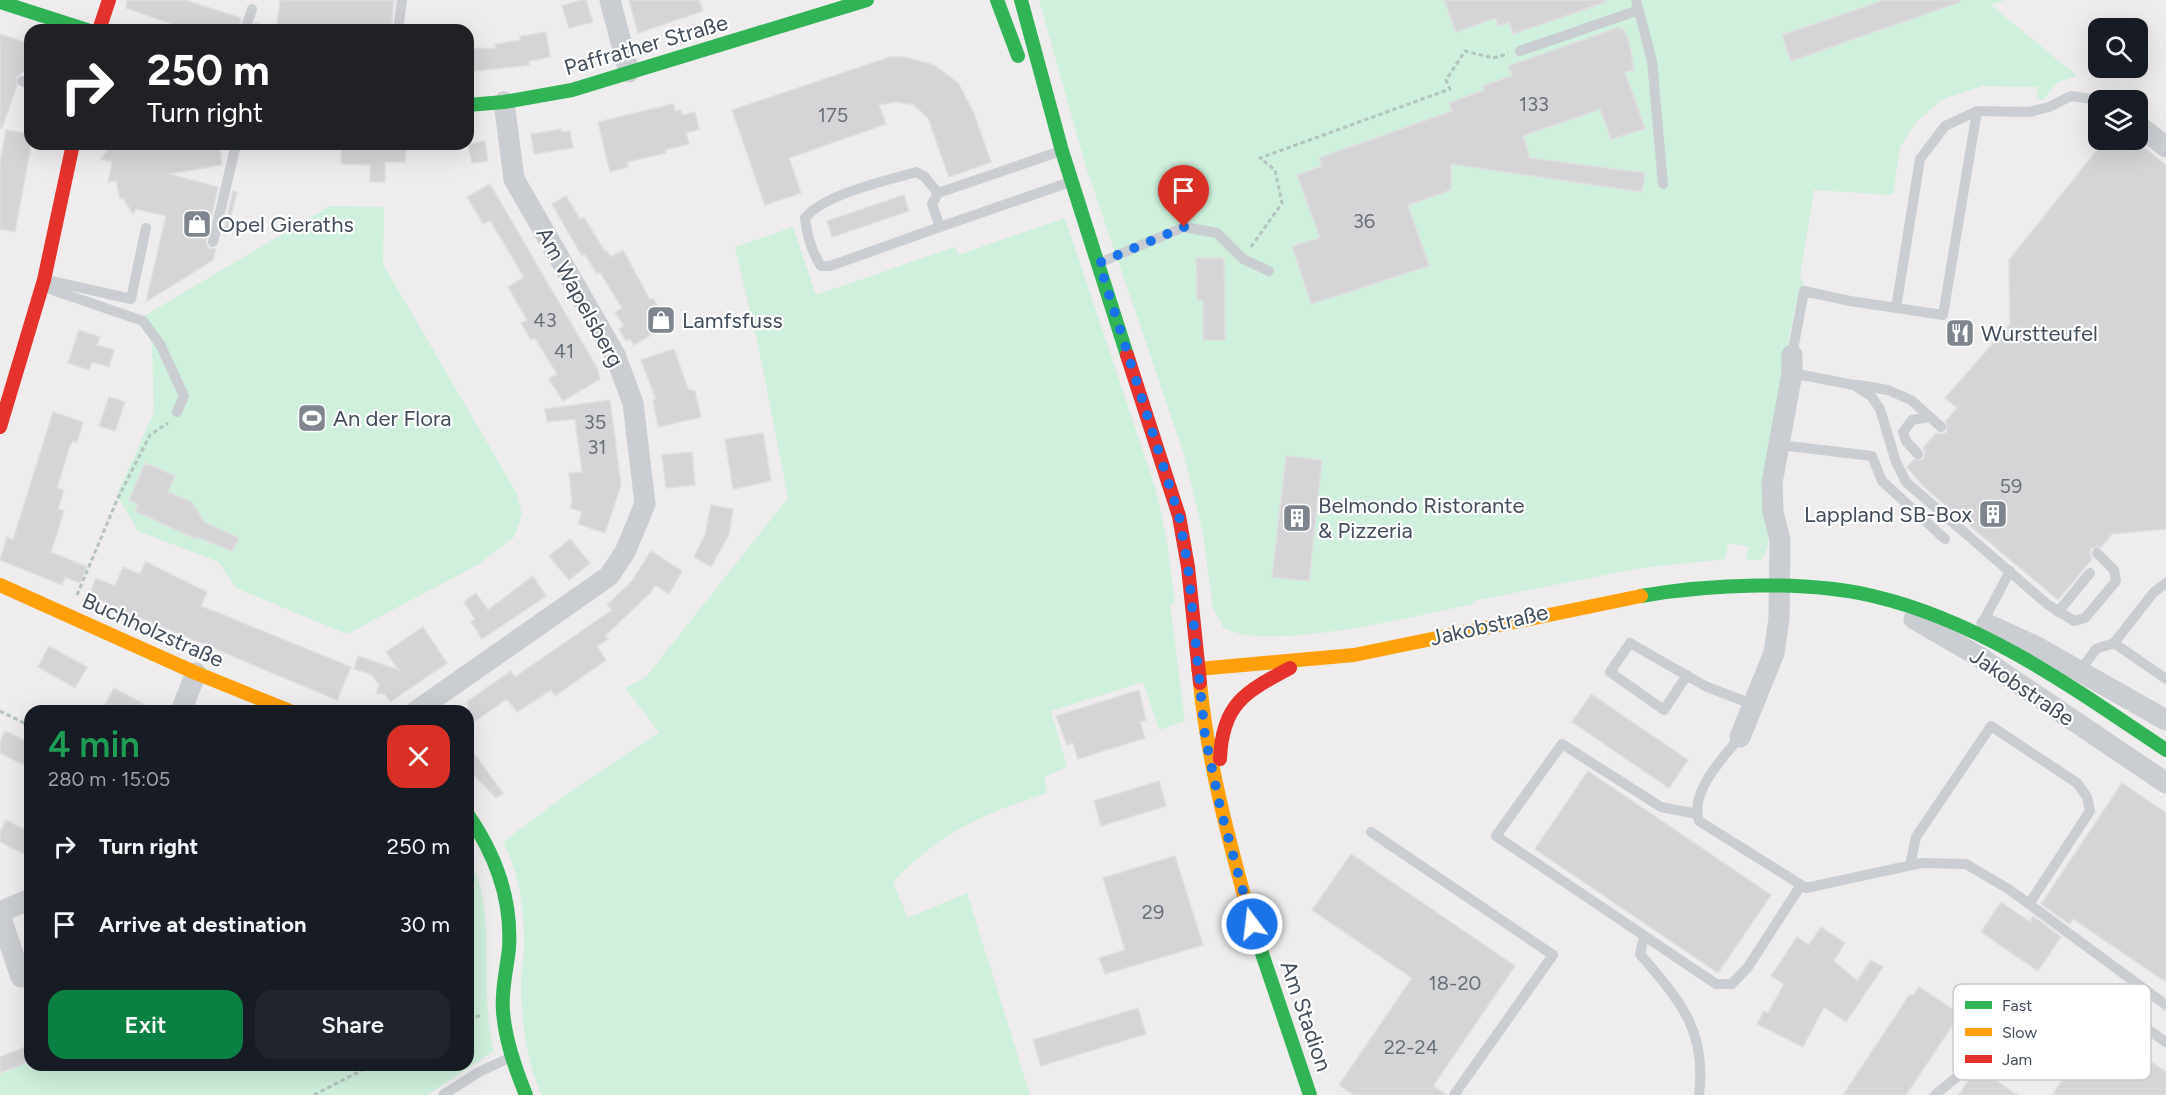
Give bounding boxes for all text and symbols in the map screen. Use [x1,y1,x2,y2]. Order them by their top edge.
street label: Paffrather Straße [561,9,731,81]
map controls [2088,18,2148,150]
button: search [2088,18,2148,78]
text: 250 m [147,45,270,96]
icon: right [48,48,126,126]
button: layers [2088,90,2148,150]
house number: 133 [1519,92,1549,116]
text: Turn right [147,96,263,129]
house number: 175 [818,103,848,127]
pin [1158,165,1209,227]
icon: arrive [1167,174,1200,207]
shop icon: Opel Gieraths [181,208,213,240]
house number: 36 [1353,209,1375,233]
place label: Opel Gieraths [218,211,354,238]
street label: Am Wapelsberg [530,222,630,372]
shop icon: Lamfsfuss [645,304,677,336]
place label: Lamfsfuss [682,307,783,334]
house number: 43 [533,308,557,332]
restaurant icon: Wurstteufel [1944,317,1976,349]
place label: Wurstteufel [1981,320,2098,347]
house number: 41 [554,339,574,363]
sports icon: An der Flora [296,402,328,434]
place label: An der Flora [333,405,452,432]
house number: 35 [584,410,606,434]
house number: 31 [587,435,607,459]
house number: 59 [2000,474,2022,498]
place label: Belmondo Ristorante & Pizzeria [1318,492,1525,544]
building icon: Lappland SB-Box [1977,498,2009,530]
place label: Lappland SB-Box [1804,501,1973,528]
building icon: Belmondo Ristorante & Pizzeria [1281,502,1313,534]
street label: Buchholzstraße [78,587,228,673]
street label: Jakobstraße [1427,598,1551,652]
street label: Jakobstraße [1965,642,2079,732]
text: 4 min [48,723,140,766]
button: close [387,725,450,788]
text: 280 m · 15:05 [48,767,170,791]
icon: right [48,830,81,863]
text: Turn right [99,833,198,860]
text: 250 m [387,833,450,860]
position arrow [1220,892,1284,956]
house number: 29 [1142,900,1164,924]
icon: arrive [48,908,81,941]
text: Arrive at destination [99,911,307,938]
text: 30 m [400,911,450,938]
street label: Am Stadion [1275,957,1337,1075]
house number: 18-20 [1429,971,1481,995]
legend [1953,984,2151,1080]
button: Exit [48,990,243,1059]
button: Share [255,990,450,1059]
text: Fast [2002,996,2032,1015]
text: Slow [2002,1023,2037,1042]
house number: 22-24 [1384,1035,1438,1059]
text: Jam [2002,1050,2032,1069]

